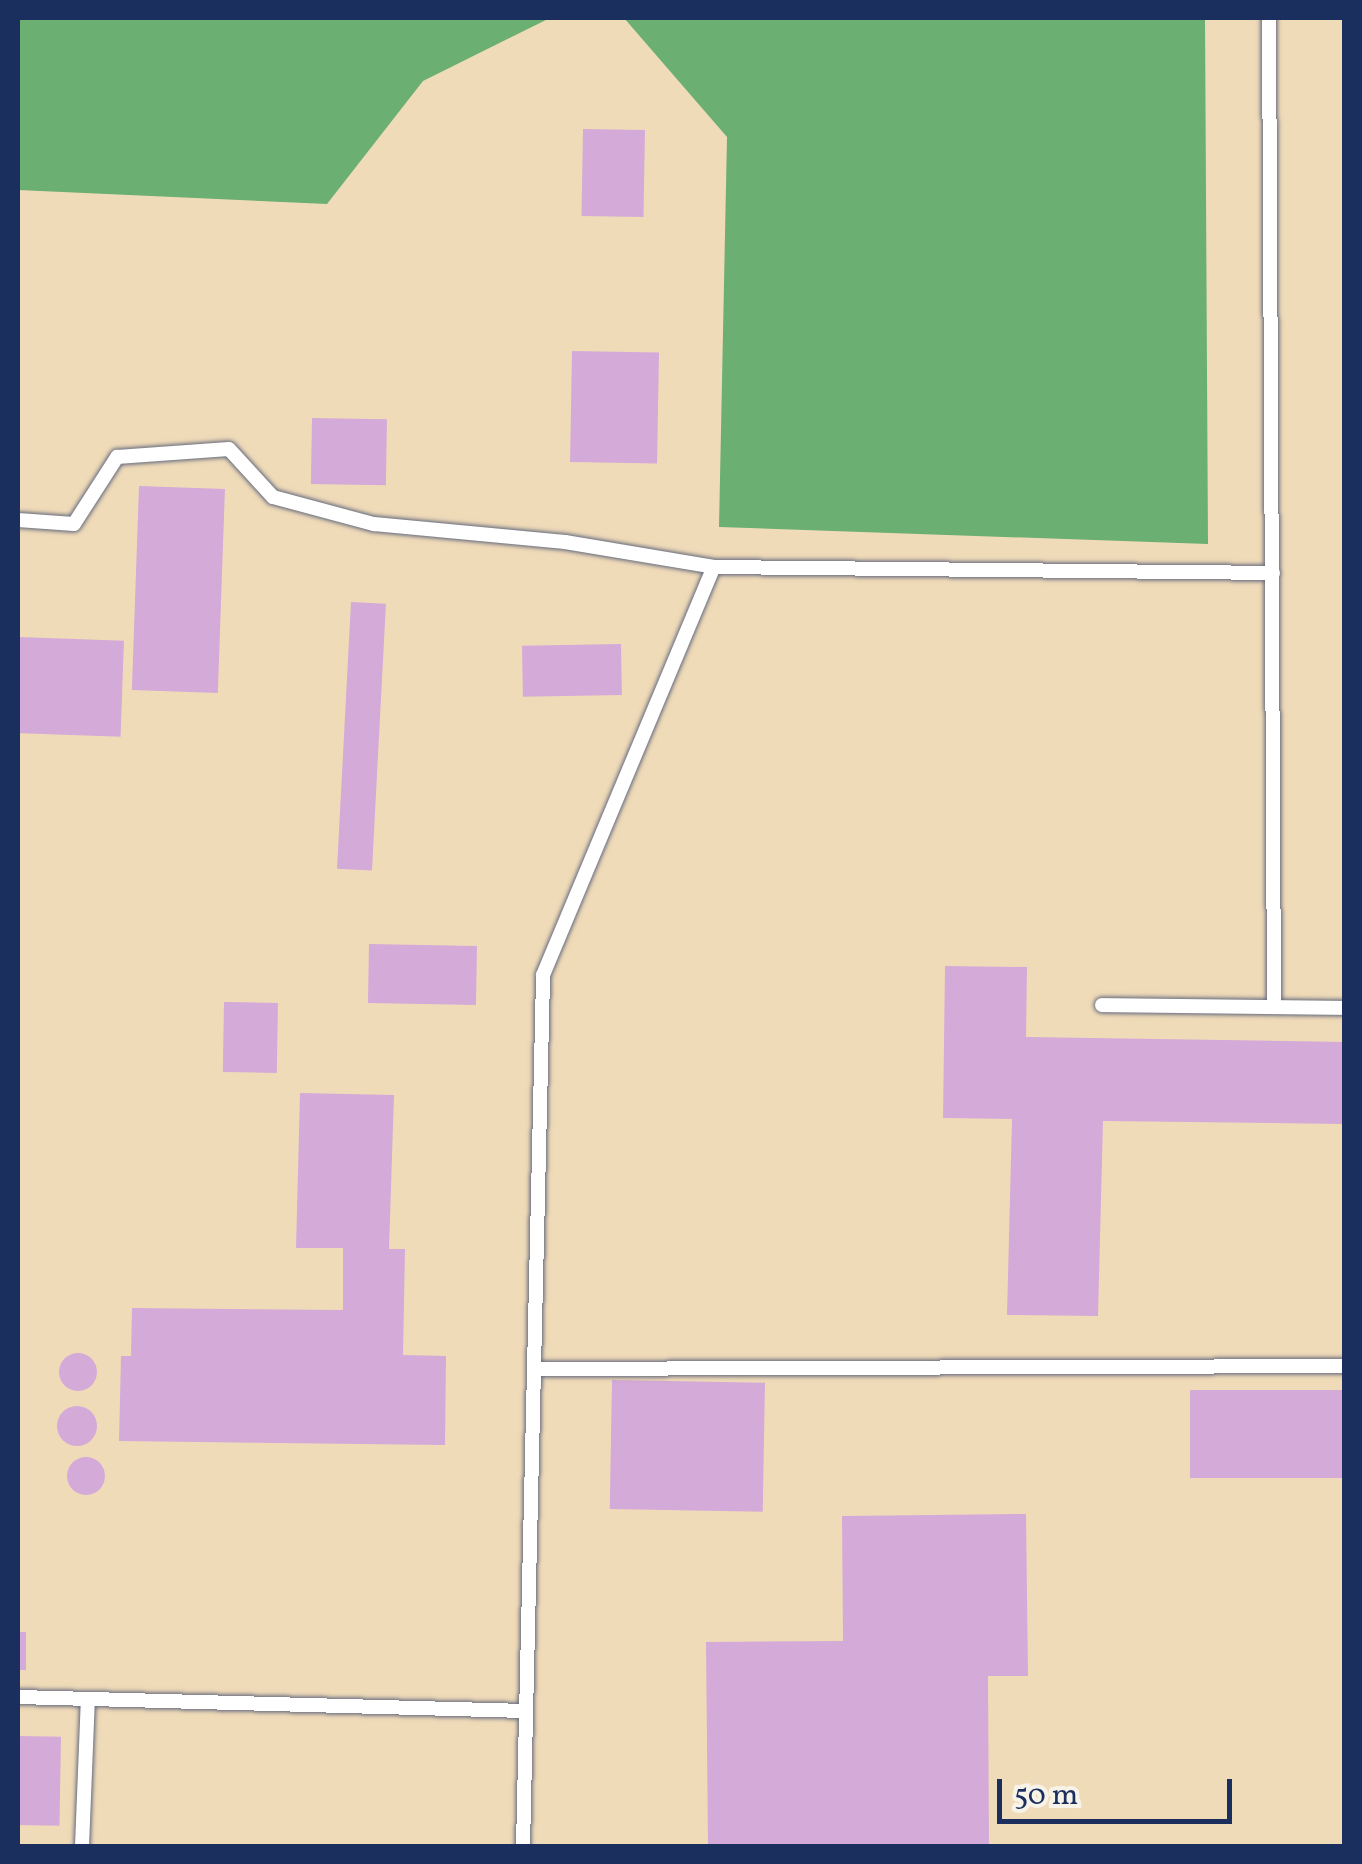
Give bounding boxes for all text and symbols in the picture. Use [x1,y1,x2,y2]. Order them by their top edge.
scale bar [1002,1759,1237,1821]
text: 50 m [1014,1775,1078,1817]

